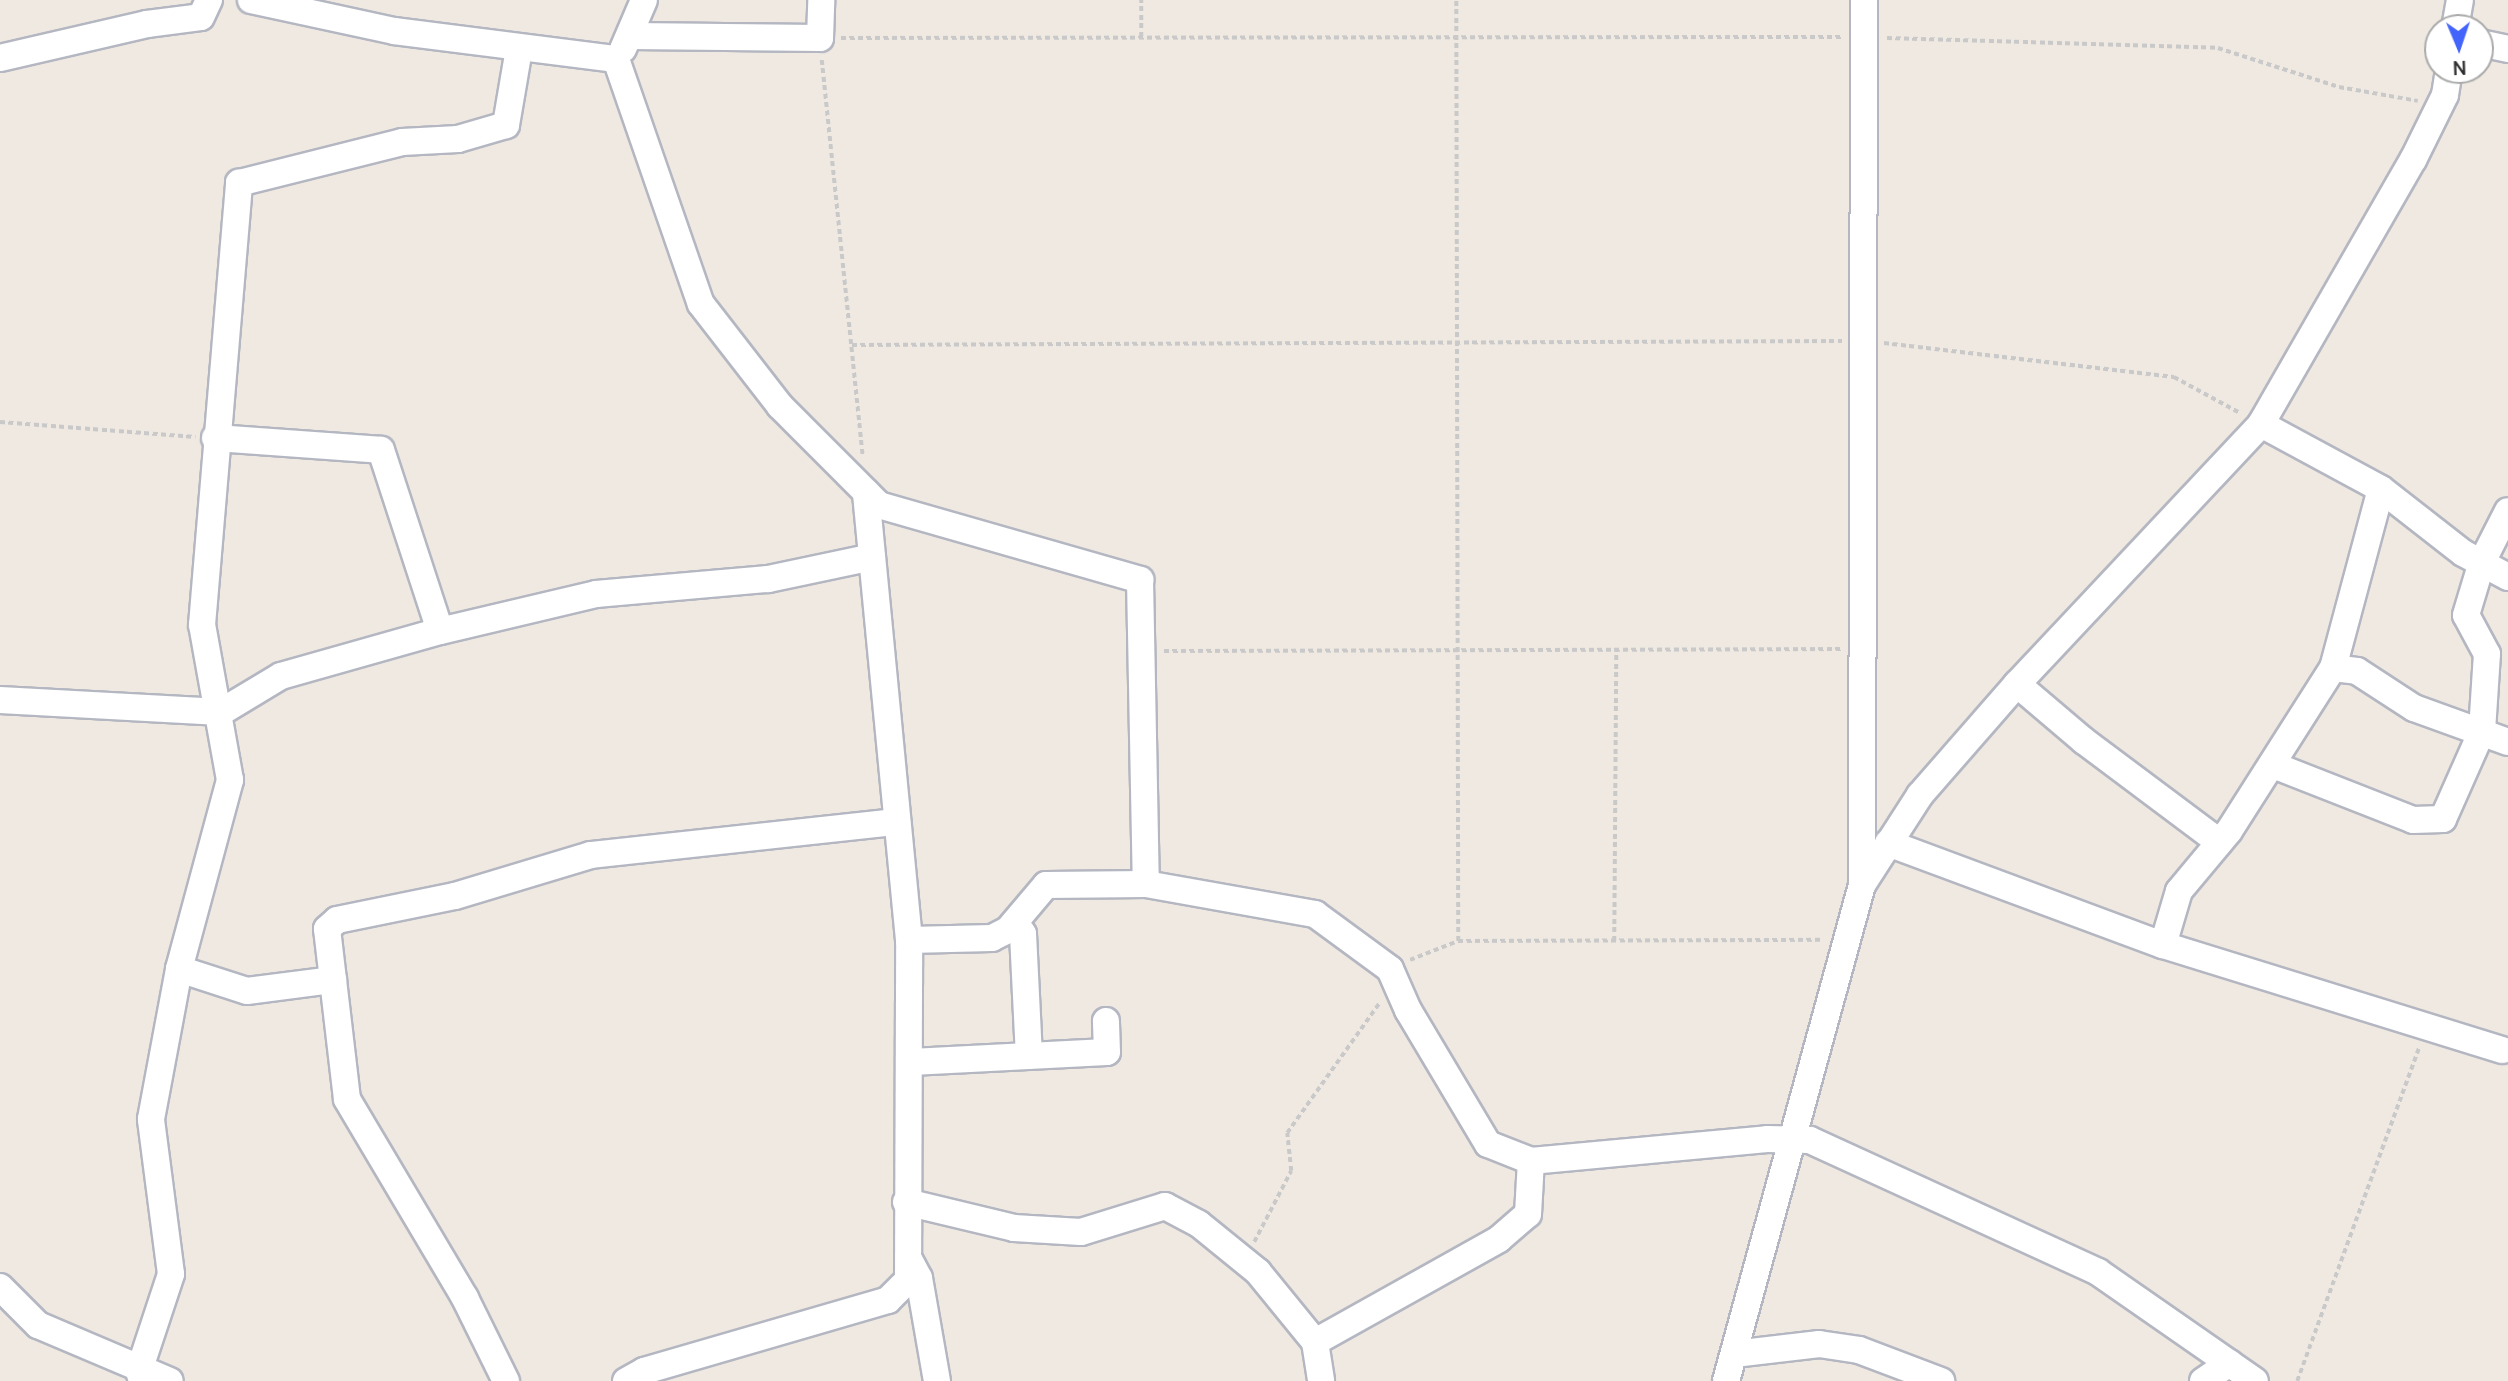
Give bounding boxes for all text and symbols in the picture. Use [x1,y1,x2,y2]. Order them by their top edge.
north arrow [2424,14,2494,84]
text: N [2452,55,2467,81]

